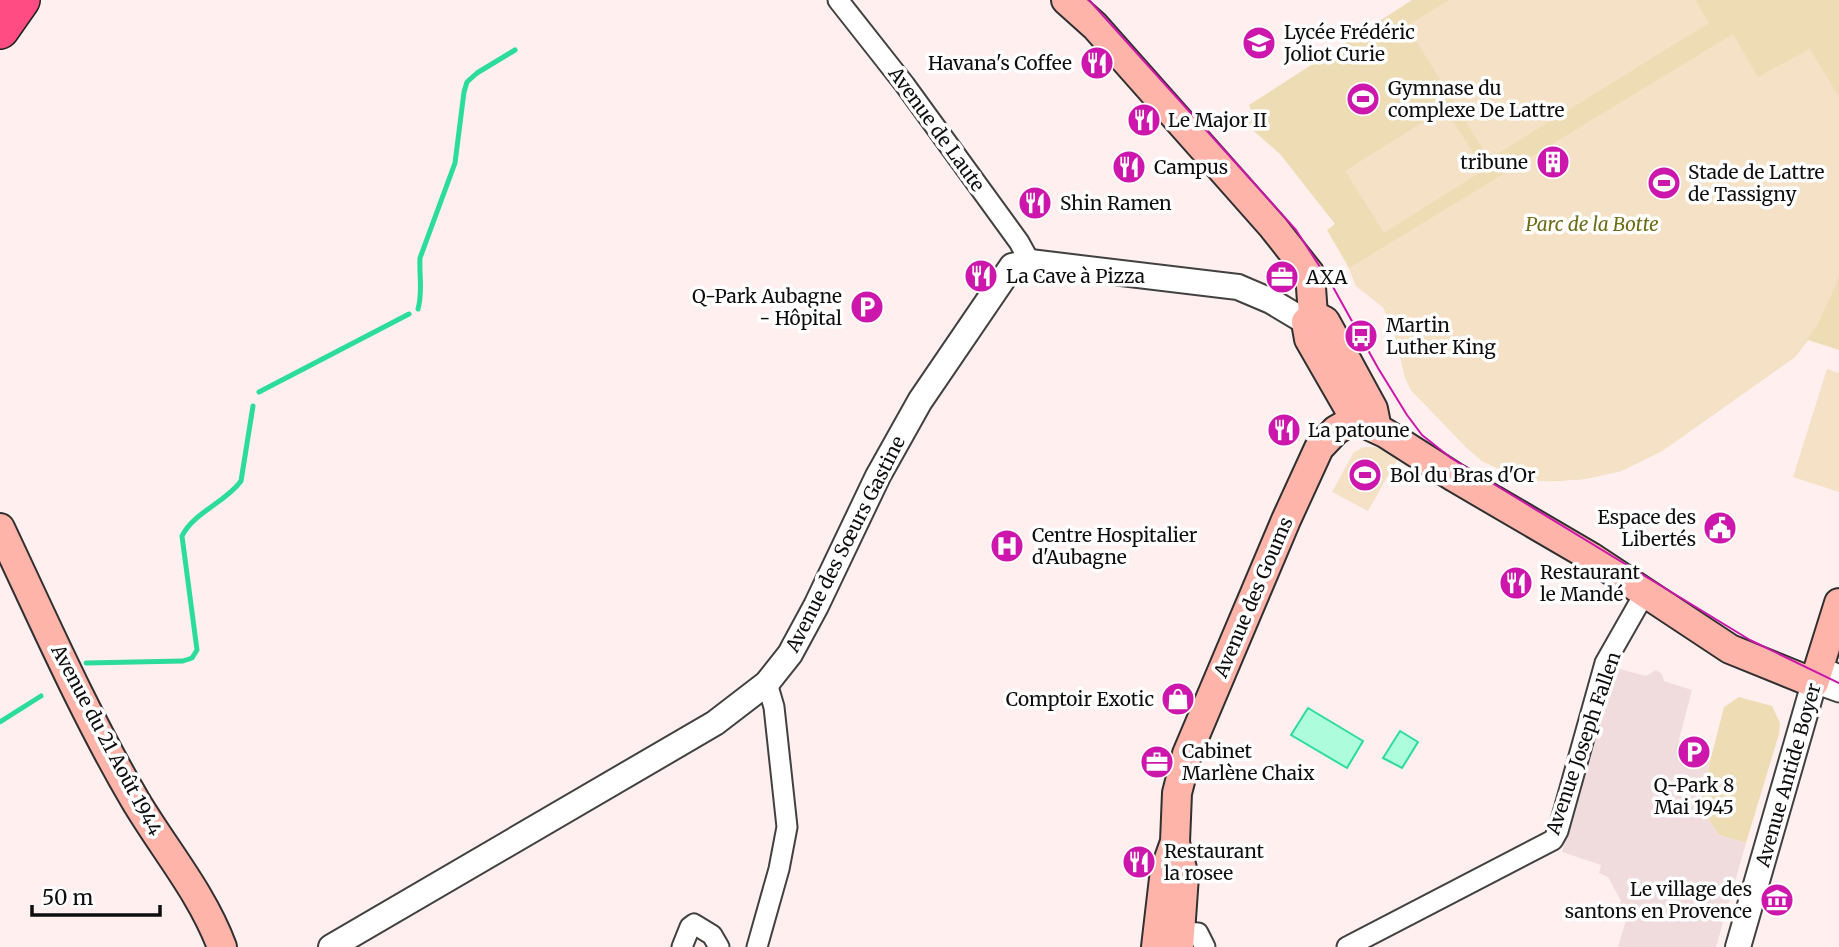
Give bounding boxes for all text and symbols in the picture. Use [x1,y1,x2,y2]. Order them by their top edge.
place label: Lycée Frédéric Joliot Curie [1283,20,1415,66]
school or university icon: Lycée Frédéric Joliot Curie [1240,24,1278,62]
restaurant icon: Havana's Coffee [1078,44,1116,82]
place label: Havana's Coffee [928,51,1072,75]
street label: Avenue de Laute [883,61,990,196]
place label: Gymnase du complexe De Lattre [1388,76,1564,122]
sports icon: Gymnase du complexe De Lattre [1344,80,1382,118]
restaurant icon: Le Major II [1125,101,1163,139]
place label: Le Major II [1168,108,1267,132]
building icon: tribune [1534,143,1572,181]
restaurant icon: Campus [1110,148,1148,186]
place label: tribune [1460,150,1528,174]
place label: Campus [1154,155,1228,179]
place label: Stade de Lattre de Tassigny [1688,160,1825,206]
sports icon: Stade de Lattre de Tassigny [1645,164,1683,202]
restaurant icon: Shin Ramen [1016,184,1054,222]
place label: Shin Ramen [1060,191,1172,215]
park label: Parc de la Botte [1525,212,1659,236]
restaurant icon: La Cave à Pizza [962,257,1000,295]
office icon: AXA [1263,258,1301,296]
place label: La Cave à Pizza [1006,264,1145,288]
place label: AXA [1305,265,1348,289]
place label: Q-Park Aubagne - Hôpital [692,284,842,330]
parking icon: Q-Park Aubagne - Hôpital [848,288,886,326]
place label: Martin Luther King [1386,313,1496,359]
bus stop icon: Martin Luther King [1342,317,1380,355]
restaurant icon: La patoune [1265,411,1303,449]
place label: La patoune [1308,418,1410,442]
street label: Avenue des Sœurs Gastine [780,432,910,657]
sports icon: Bol du Bras d'Or [1346,456,1384,494]
place label: Bol du Bras d'Or [1390,463,1536,487]
place label: Espace des Libertés [1597,505,1696,551]
public building icon: Espace des Libertés [1701,509,1739,547]
street label: Avenue des Goums [1208,513,1298,682]
place label: Centre Hospitalier d'Aubagne [1032,523,1198,569]
hospital icon: Centre Hospitalier d'Aubagne [988,527,1026,565]
place label: Restaurant le Mandé [1540,560,1641,606]
restaurant icon: Restaurant le Mandé [1497,564,1535,602]
street label: Avenue du 21 Août 1944 [46,640,168,840]
street label: Avenue Joseph Fallen [1540,648,1626,839]
shop icon: Comptoir Exotic [1159,680,1197,718]
street label: Avenue Antide Boyer [1750,680,1826,871]
place label: Comptoir Exotic [1006,687,1154,711]
parking icon: Q-Park 8 Mai 1945 [1675,733,1713,771]
place label: Cabinet Marlène Chaix [1182,739,1315,785]
office icon: Cabinet Marlène Chaix [1138,743,1176,781]
place label: Q-Park 8 Mai 1945 [1654,773,1734,819]
place label: Restaurant la rosee [1164,839,1265,885]
restaurant icon: Restaurant la rosee [1120,843,1158,881]
scale bar [32,874,159,918]
place label: Le village des santons en Provence [1565,877,1752,923]
museum icon: Le village des santons en Provence [1758,881,1796,919]
text: 50 m [42,884,93,911]

